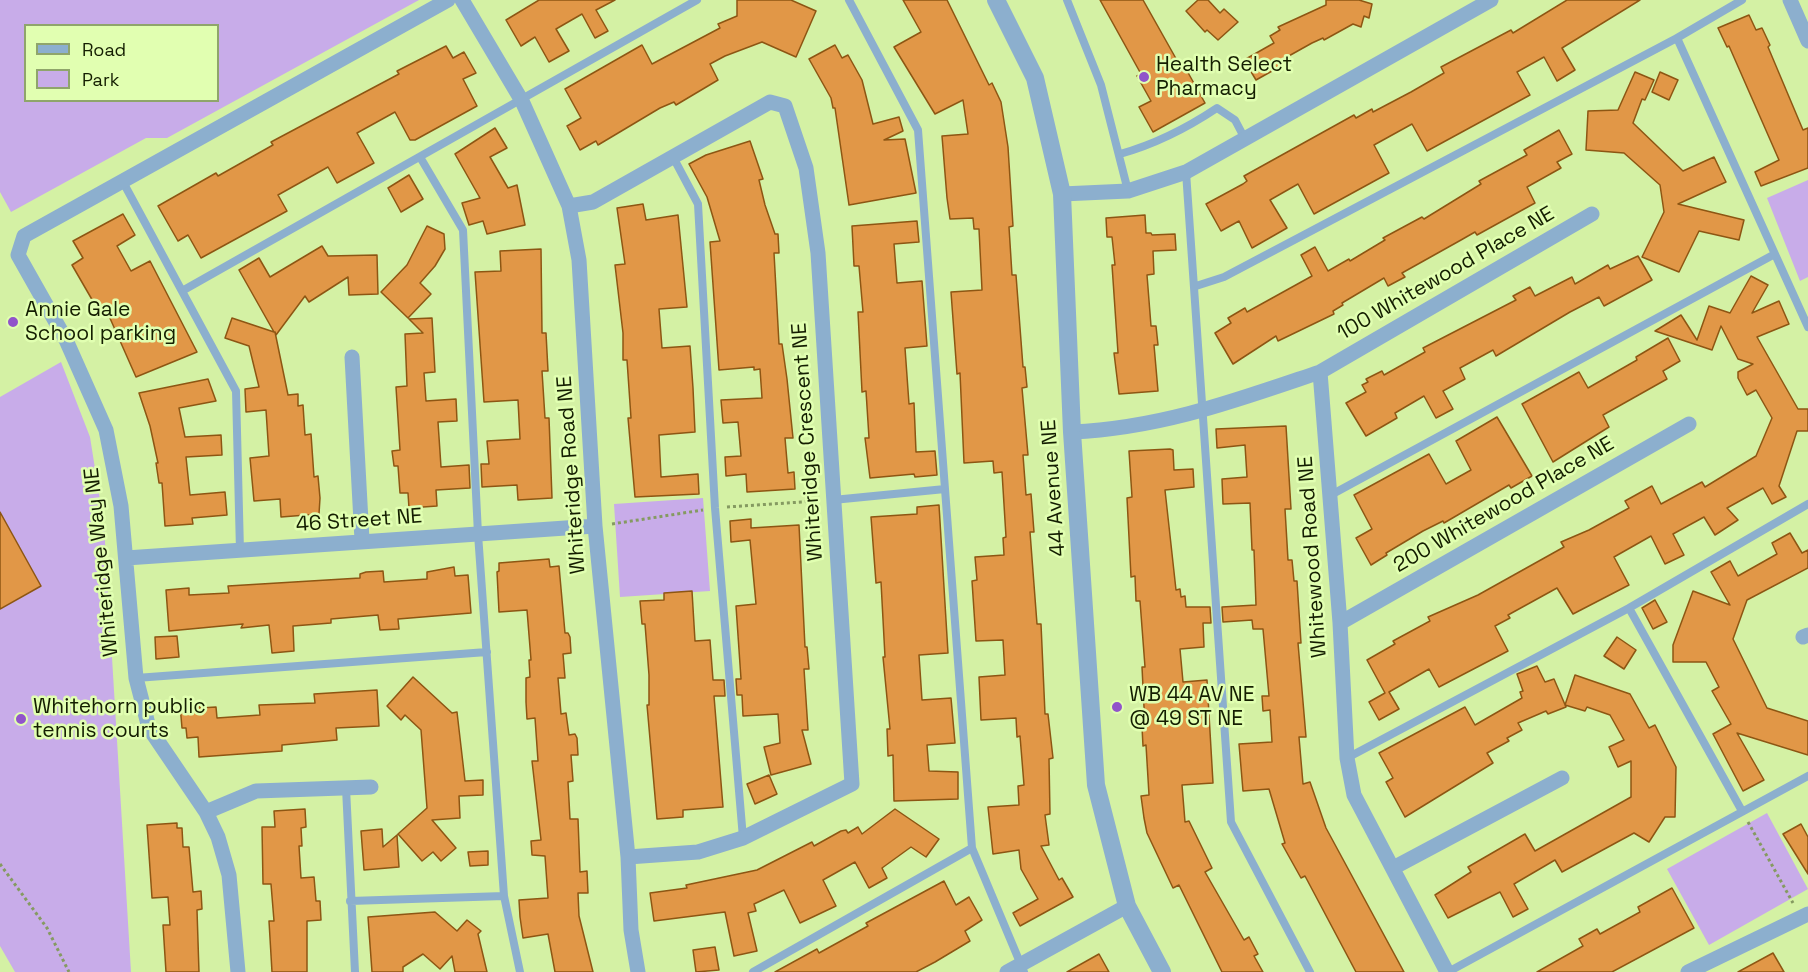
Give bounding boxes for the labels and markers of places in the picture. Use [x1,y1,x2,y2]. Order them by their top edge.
place label: Health Select Pharmacy [1156,52,1292,102]
marker: Health Select Pharmacy [1137,70,1151,84]
place label: Annie Gale School parking [25,297,176,347]
marker: Annie Gale School parking [6,315,20,329]
place label: WB 44 AV NE @ 49 ST NE [1129,682,1255,732]
place label: Whitehorn public tennis courts [33,694,206,744]
marker: WB 44 AV NE @ 49 ST NE [1110,700,1124,714]
marker: Whitehorn public tennis courts [14,712,28,726]

